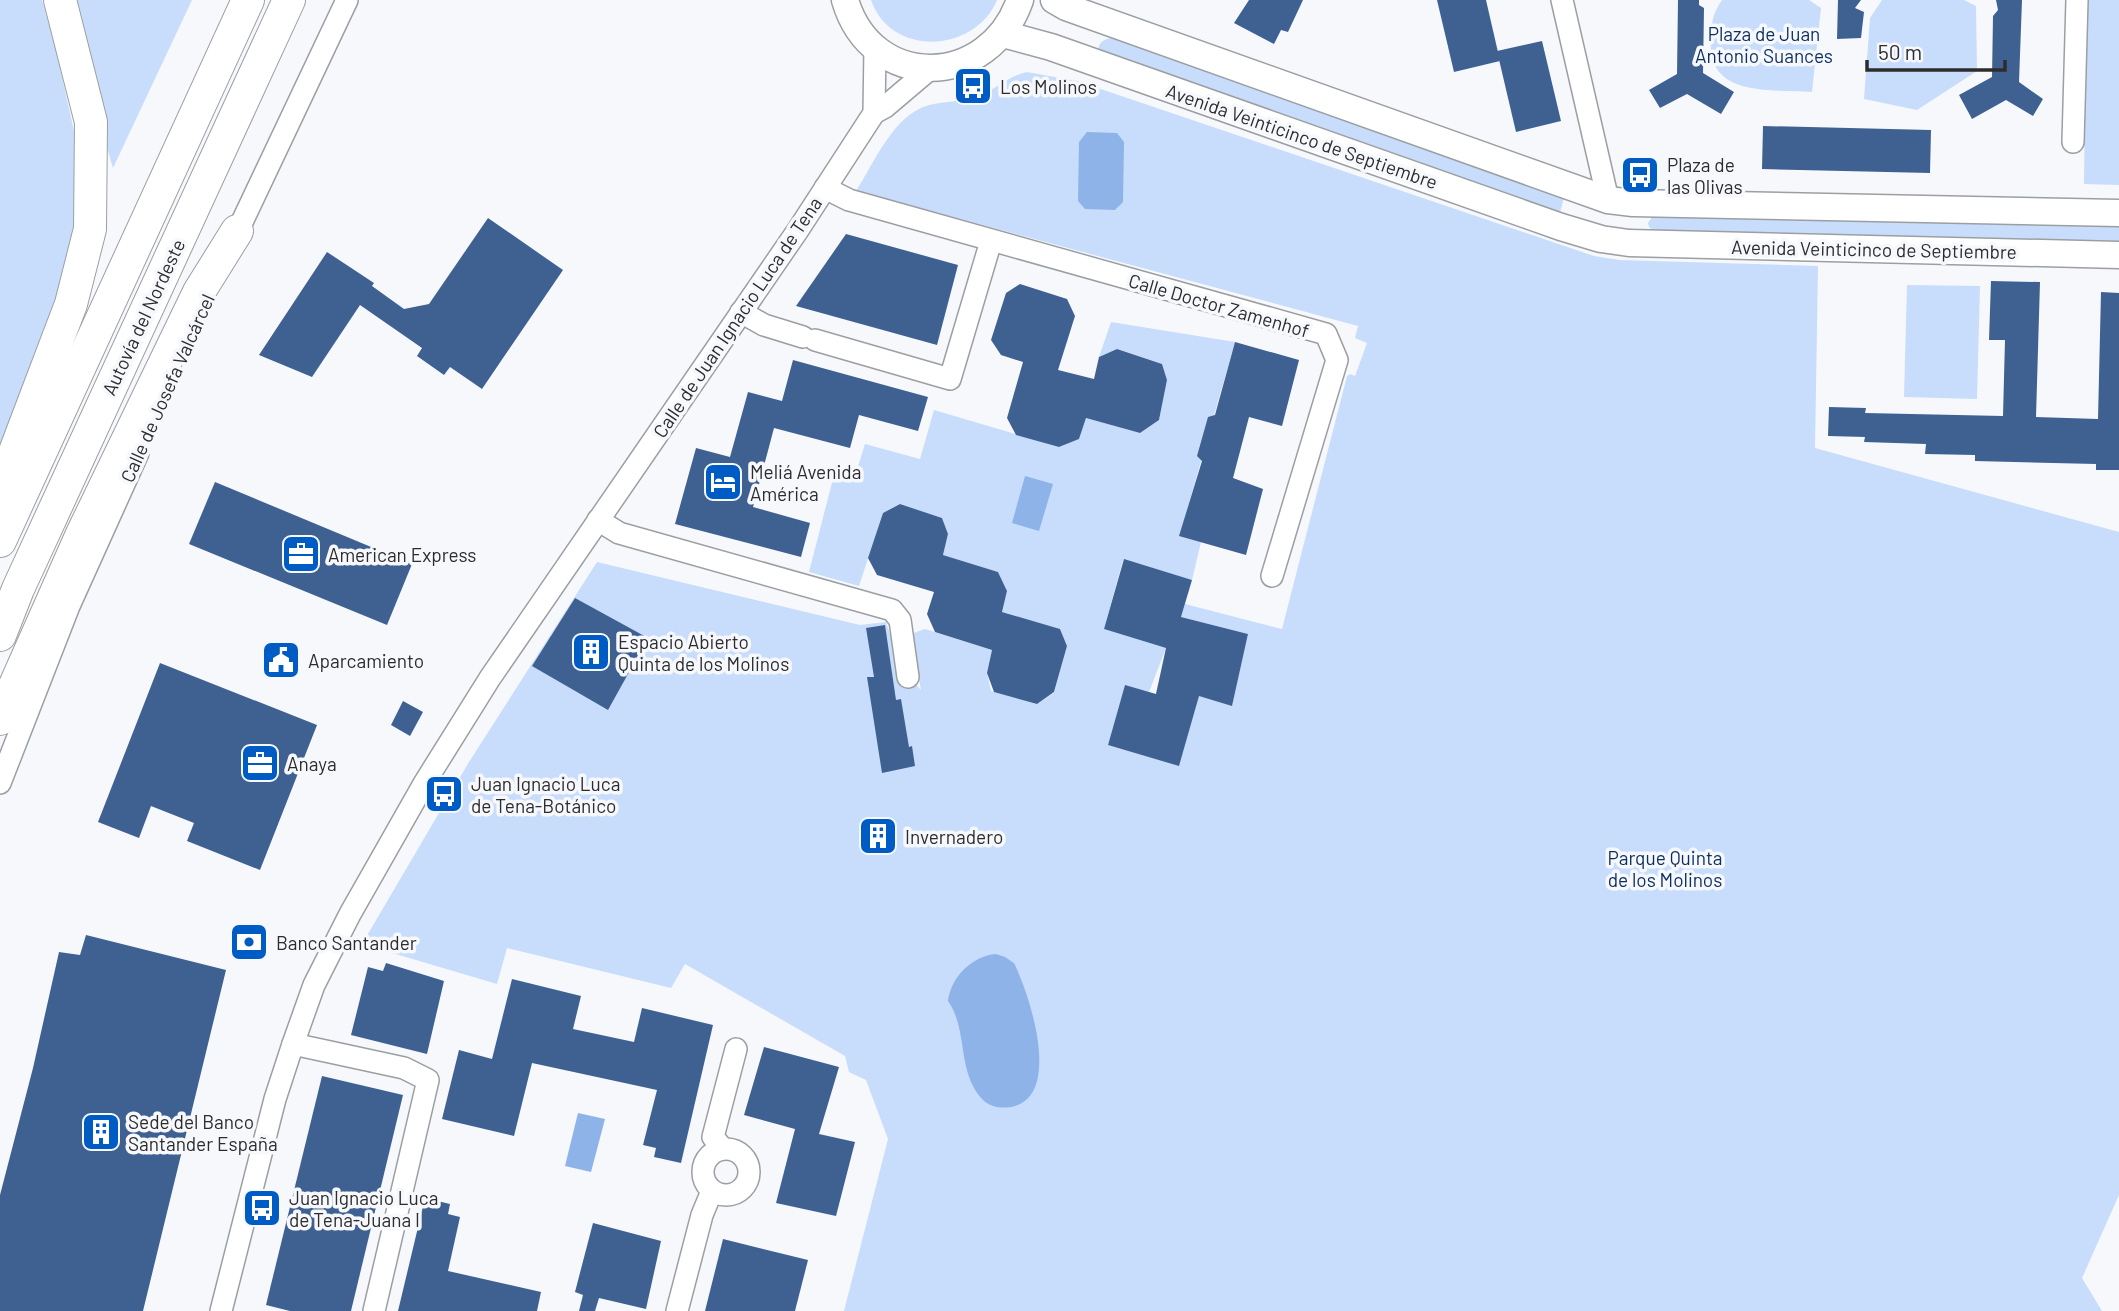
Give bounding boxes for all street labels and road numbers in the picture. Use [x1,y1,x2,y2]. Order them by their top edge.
street label: Avenida Veinticinco de Septiembre [1163,79,1441,193]
street label: Calle de Juan Ignacio Luca de Tena [648,192,826,442]
street label: Autovía del Nordeste [97,235,189,399]
street label: Avenida Veinticinco de Septiembre [1731,235,2017,263]
street label: Calle Doctor Zamenhof [1126,268,1312,342]
street label: Calle de Josefa Valcárcel [115,290,219,486]

